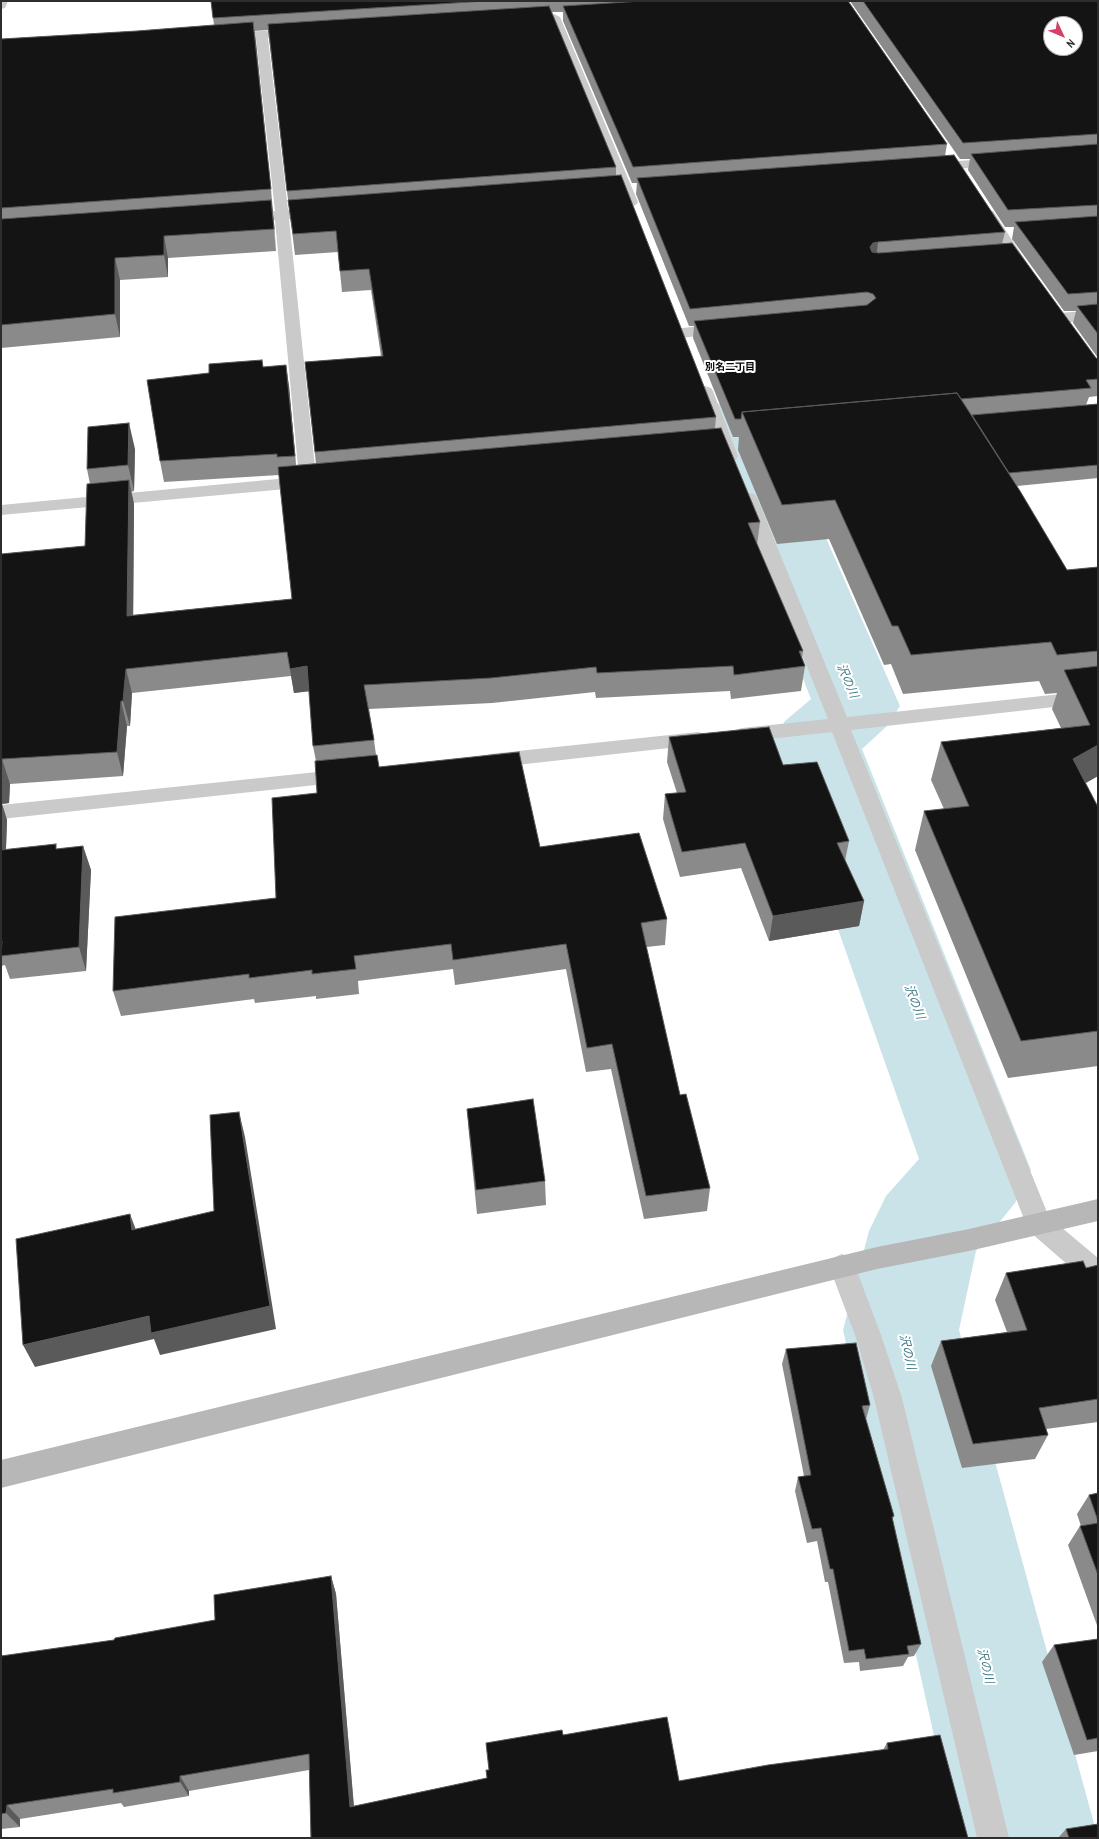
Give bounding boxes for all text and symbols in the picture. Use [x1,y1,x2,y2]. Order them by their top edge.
north arrow [1043,16,1083,56]
text: N [1064,36,1078,51]
district label: 別名二丁目 [705,361,755,373]
water label: 沢の川 [833,662,861,700]
water label: 沢の川 [901,983,927,1021]
water label: 沢の川 [896,1333,918,1371]
water label: 沢の川 [974,1647,996,1685]

